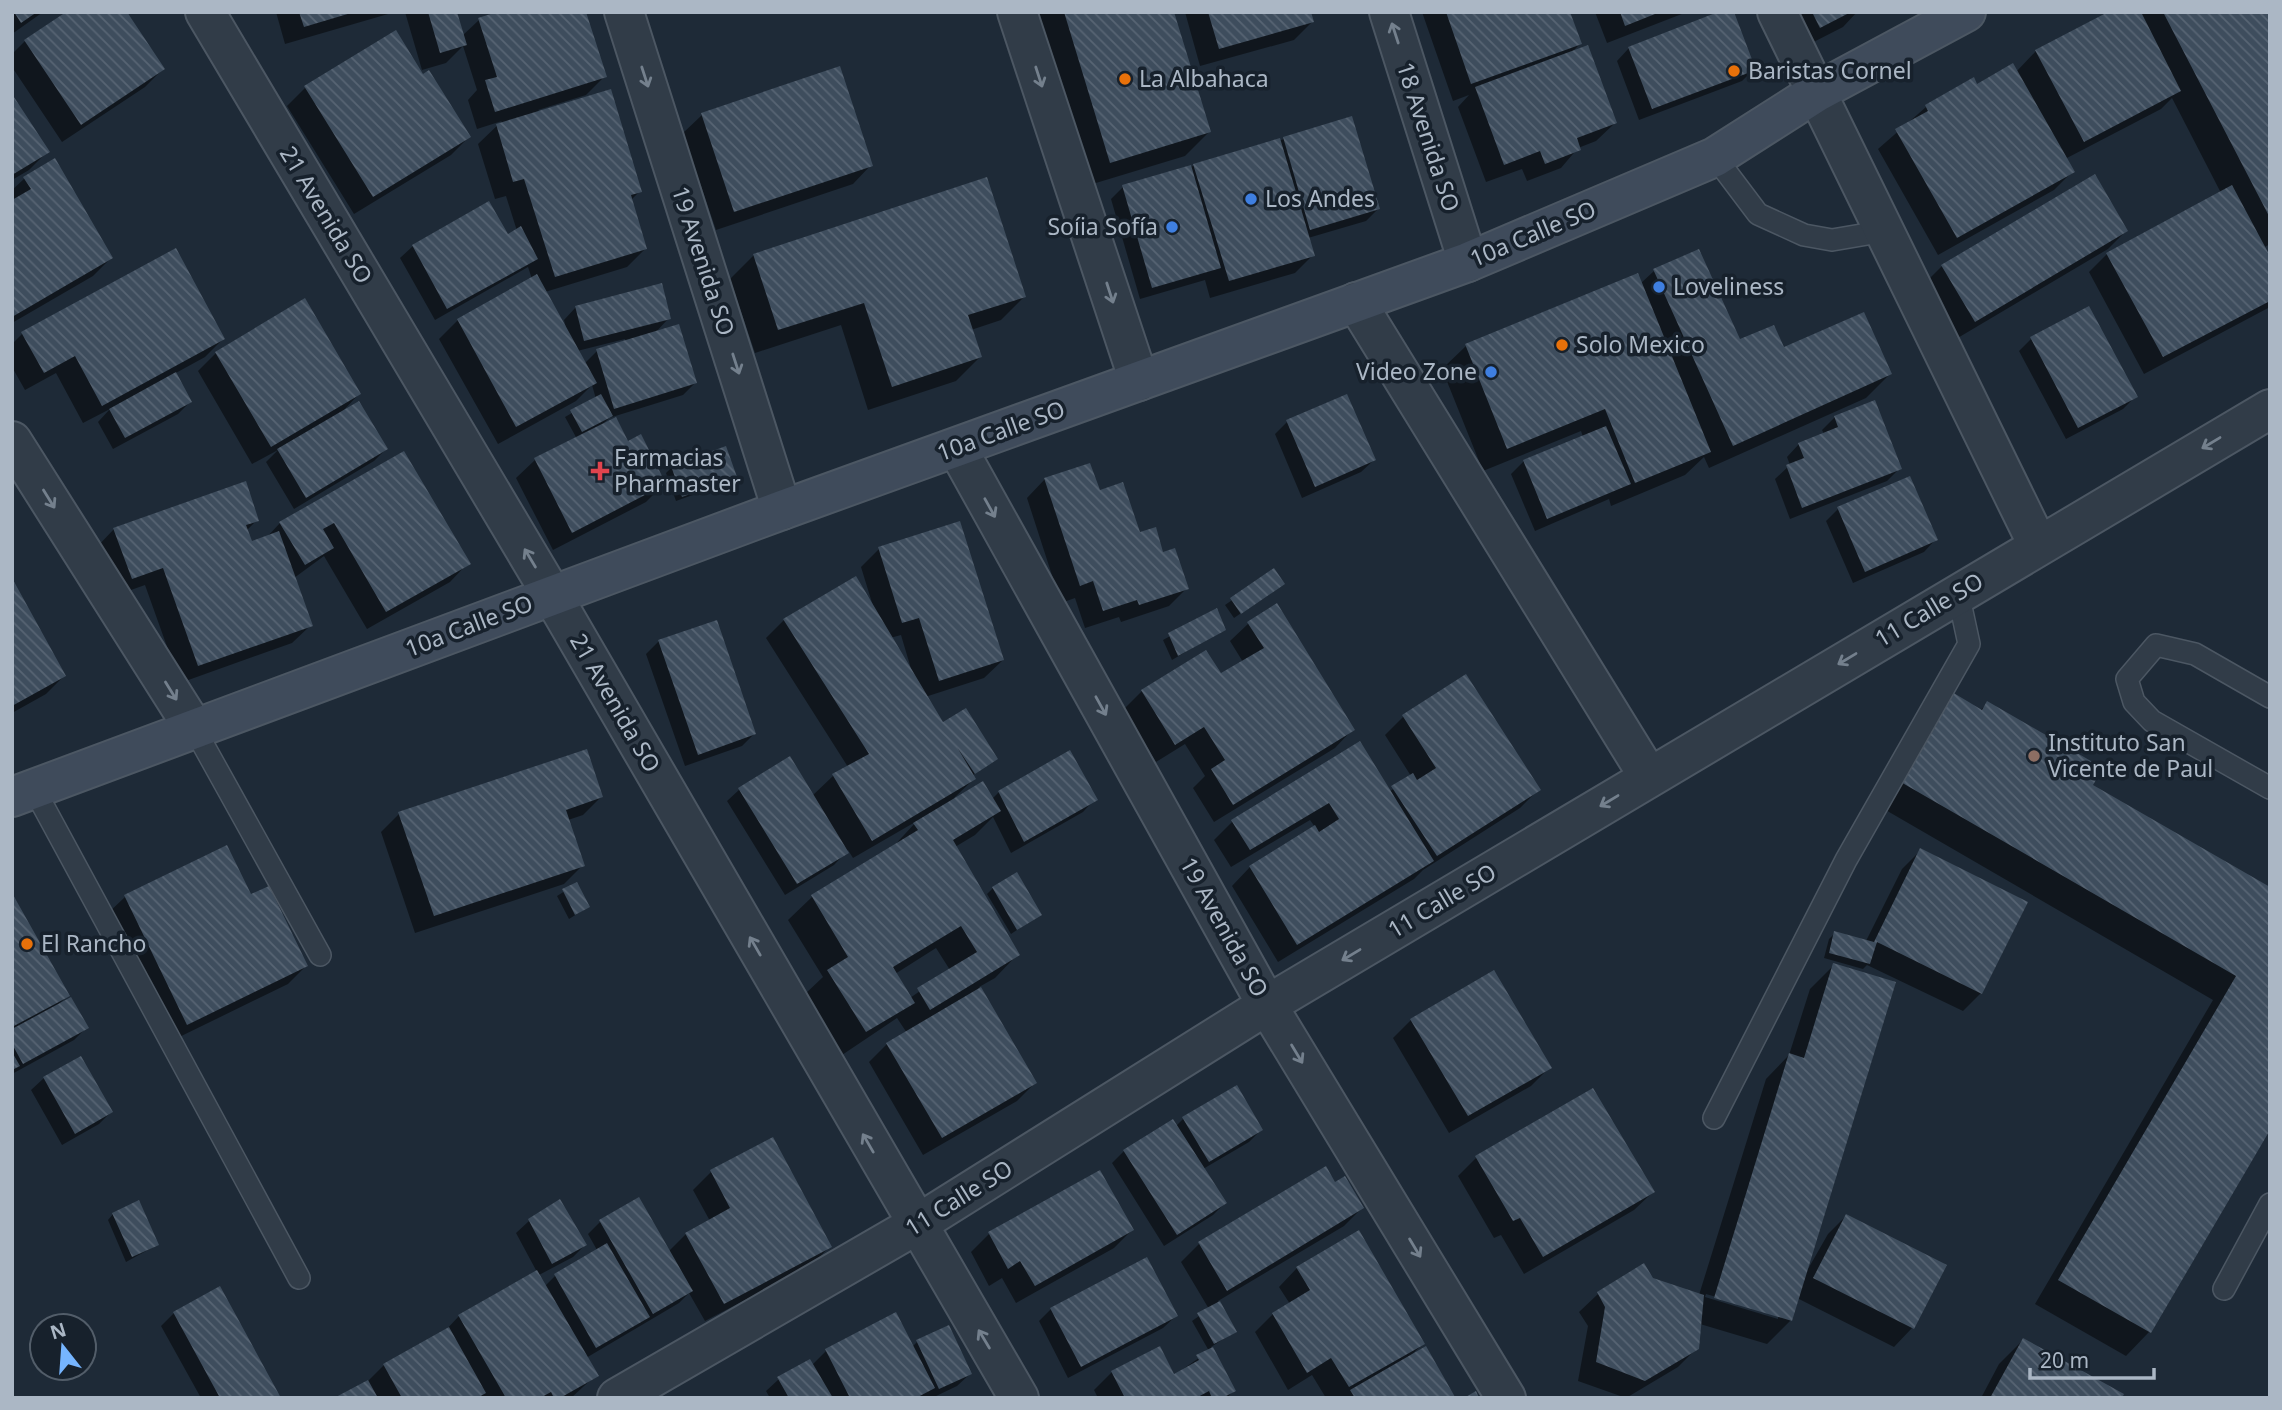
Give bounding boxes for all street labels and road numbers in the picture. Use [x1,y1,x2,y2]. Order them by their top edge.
street label: 18 Avenida SO [1390,58,1468,216]
street label: 21 Avenida SO [273,140,381,289]
street label: 19 Avenida SO [665,182,743,340]
street label: 10a Calle SO [1465,192,1601,274]
street label: 10a Calle SO [932,392,1069,468]
street label: 11 Calle SO [1868,564,1989,654]
street label: 10a Calle SO [400,586,537,664]
street label: 21 Avenida SO [563,627,669,778]
street label: 19 Avenida SO [1173,851,1277,1002]
street label: 11 Calle SO [1381,855,1502,945]
street label: 11 Calle SO [899,1151,1018,1243]

